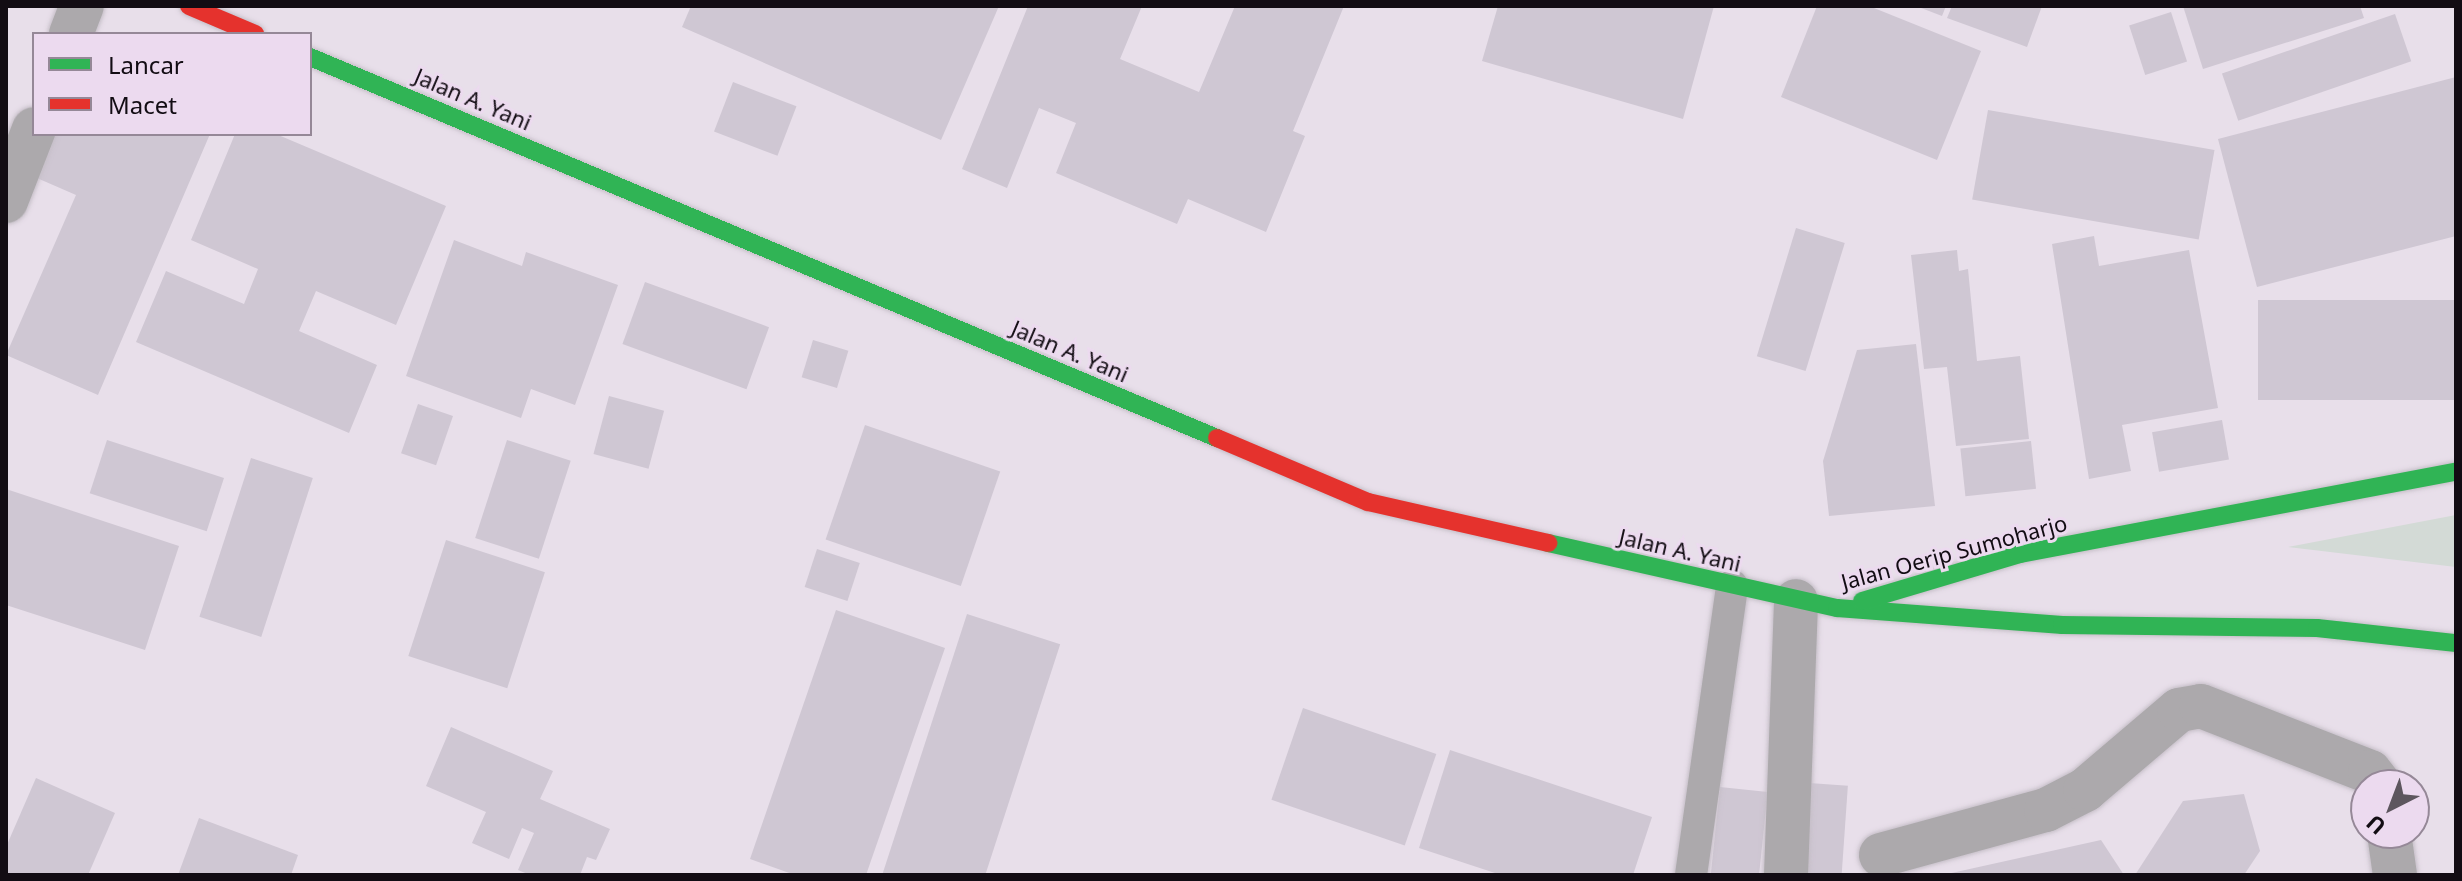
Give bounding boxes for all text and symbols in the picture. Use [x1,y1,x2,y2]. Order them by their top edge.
legend [32,32,312,136]
text: Lancar [108,48,184,81]
street label: Jalan A. Yani [411,63,535,135]
text: Macet [108,88,177,121]
street label: Jalan A. Yani [1008,315,1132,387]
street label: Jalan Oerip Sumoharjo [1838,509,2070,595]
street label: Jalan A. Yani [1616,523,1744,577]
north arrow [2350,769,2430,849]
text: U [2359,809,2392,842]

